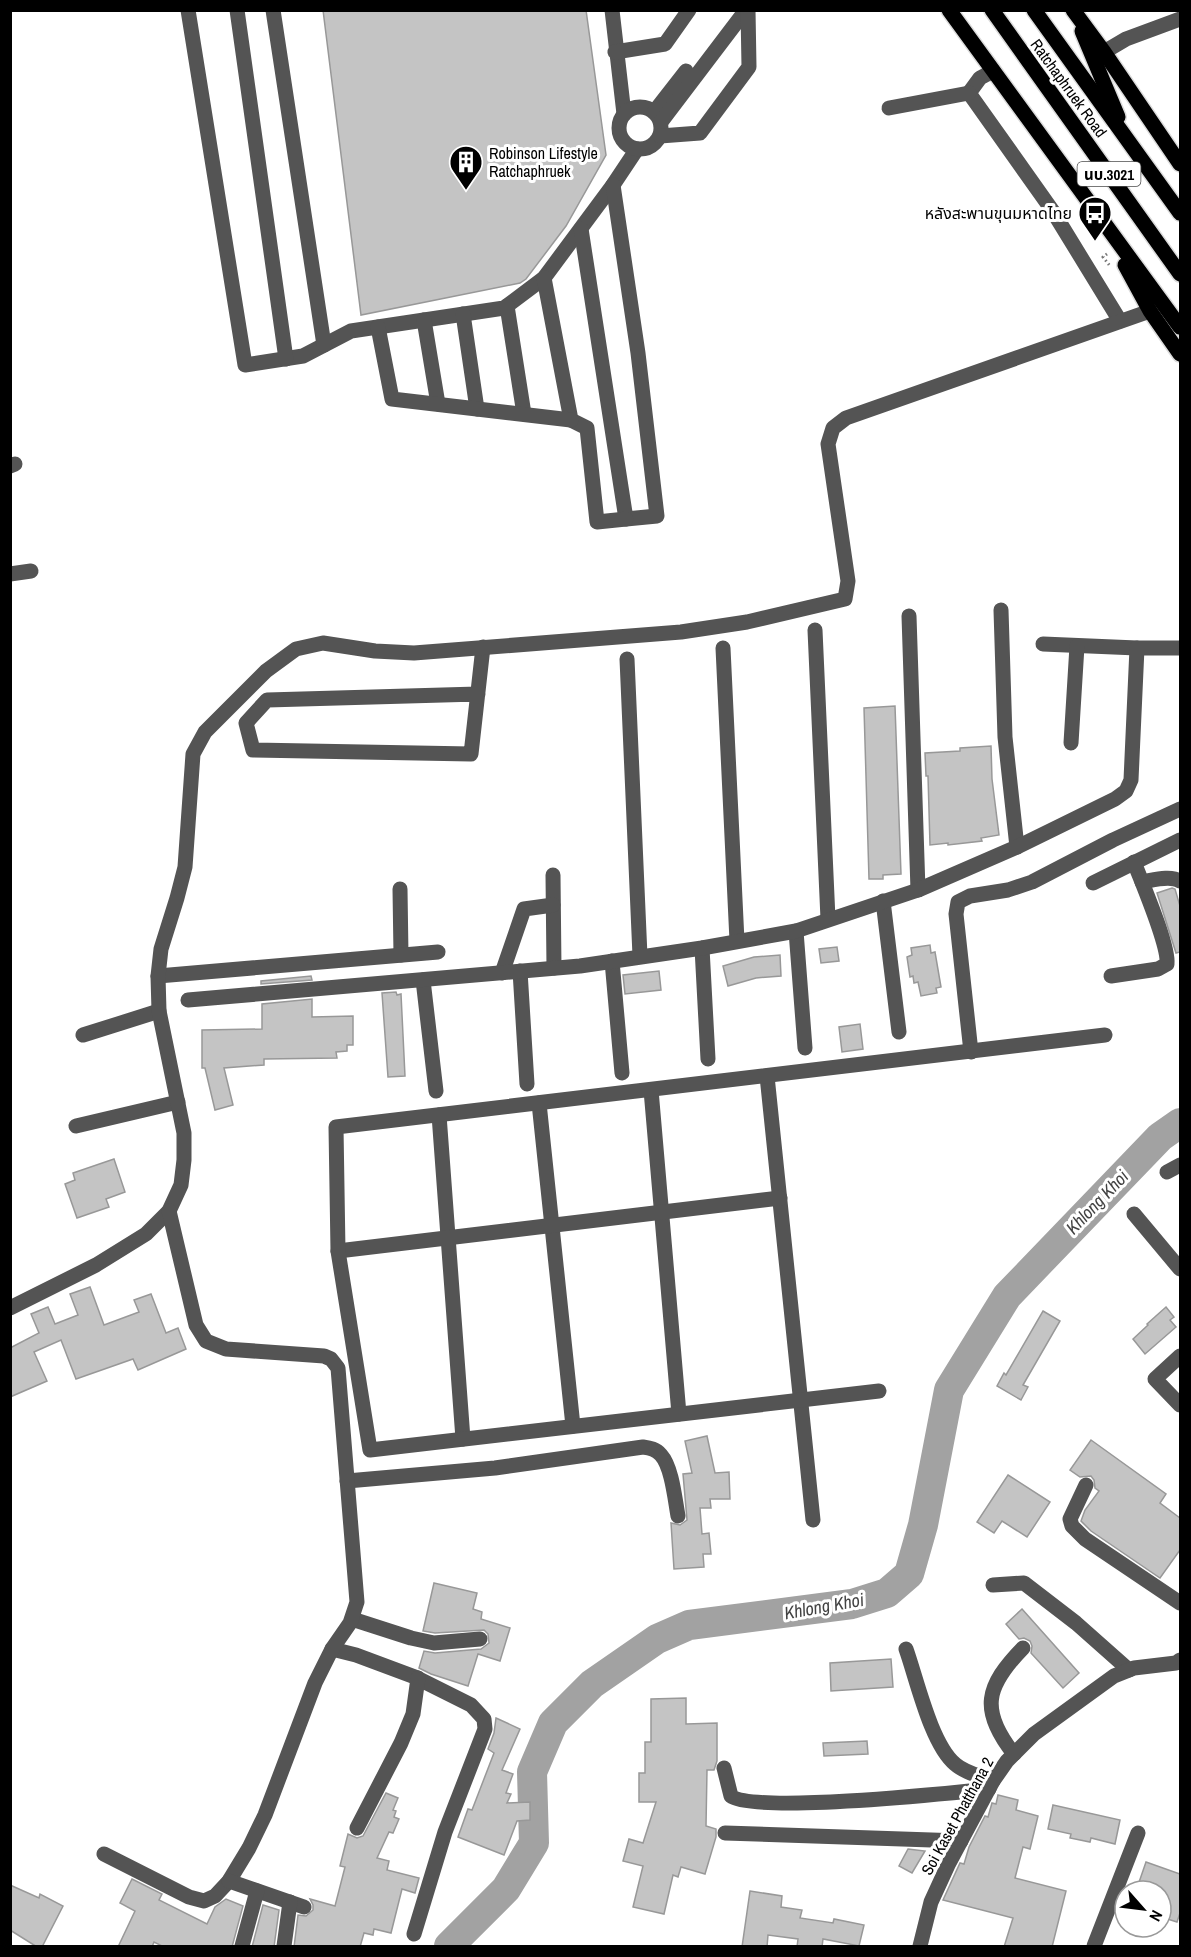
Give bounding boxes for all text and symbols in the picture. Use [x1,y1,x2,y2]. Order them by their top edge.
street label: Ratchaphruek Road [1026,34,1112,142]
place label: Robinson Lifestyle Ratchaphruek [489,142,598,182]
building icon: Robinson Lifestyle Ratchaphruek [448,144,484,191]
road number: นบ.3021 [1078,162,1140,186]
bus stop icon: หลังสะพานขุนมหาดไทย [1077,195,1113,242]
place label: หลังสะพานขุนมหาดไทย [925,202,1072,224]
water label: Khlong Khoi [1060,1164,1134,1240]
water label: Khlong Khoi [782,1587,866,1625]
street label: Soi Kaset Phatthana 2 [916,1753,998,1879]
north arrow [1113,1879,1173,1939]
text: N [1144,1907,1168,1925]

